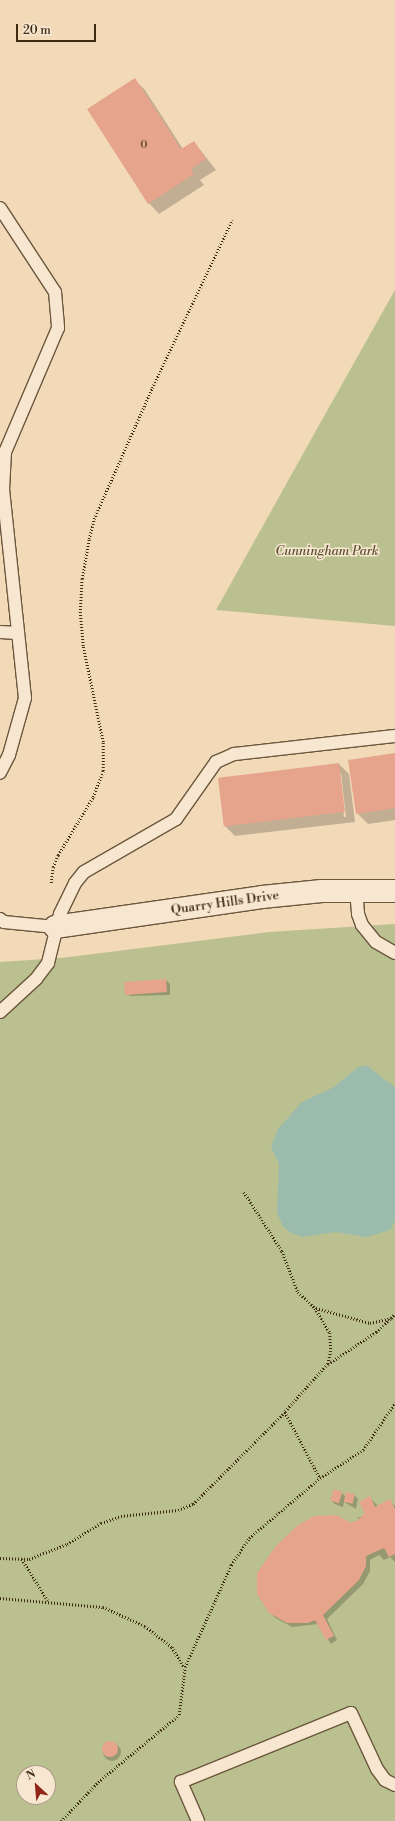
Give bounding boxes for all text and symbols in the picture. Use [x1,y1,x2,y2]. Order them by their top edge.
scale bar [18,16,98,42]
text: 20 m [23,23,51,38]
house number: 0 [140,138,148,152]
park label: Cunningham Park [275,543,379,559]
street label: Quarry Hills Drive [170,888,280,918]
north arrow [16,1765,56,1805]
text: N [24,1767,38,1783]

